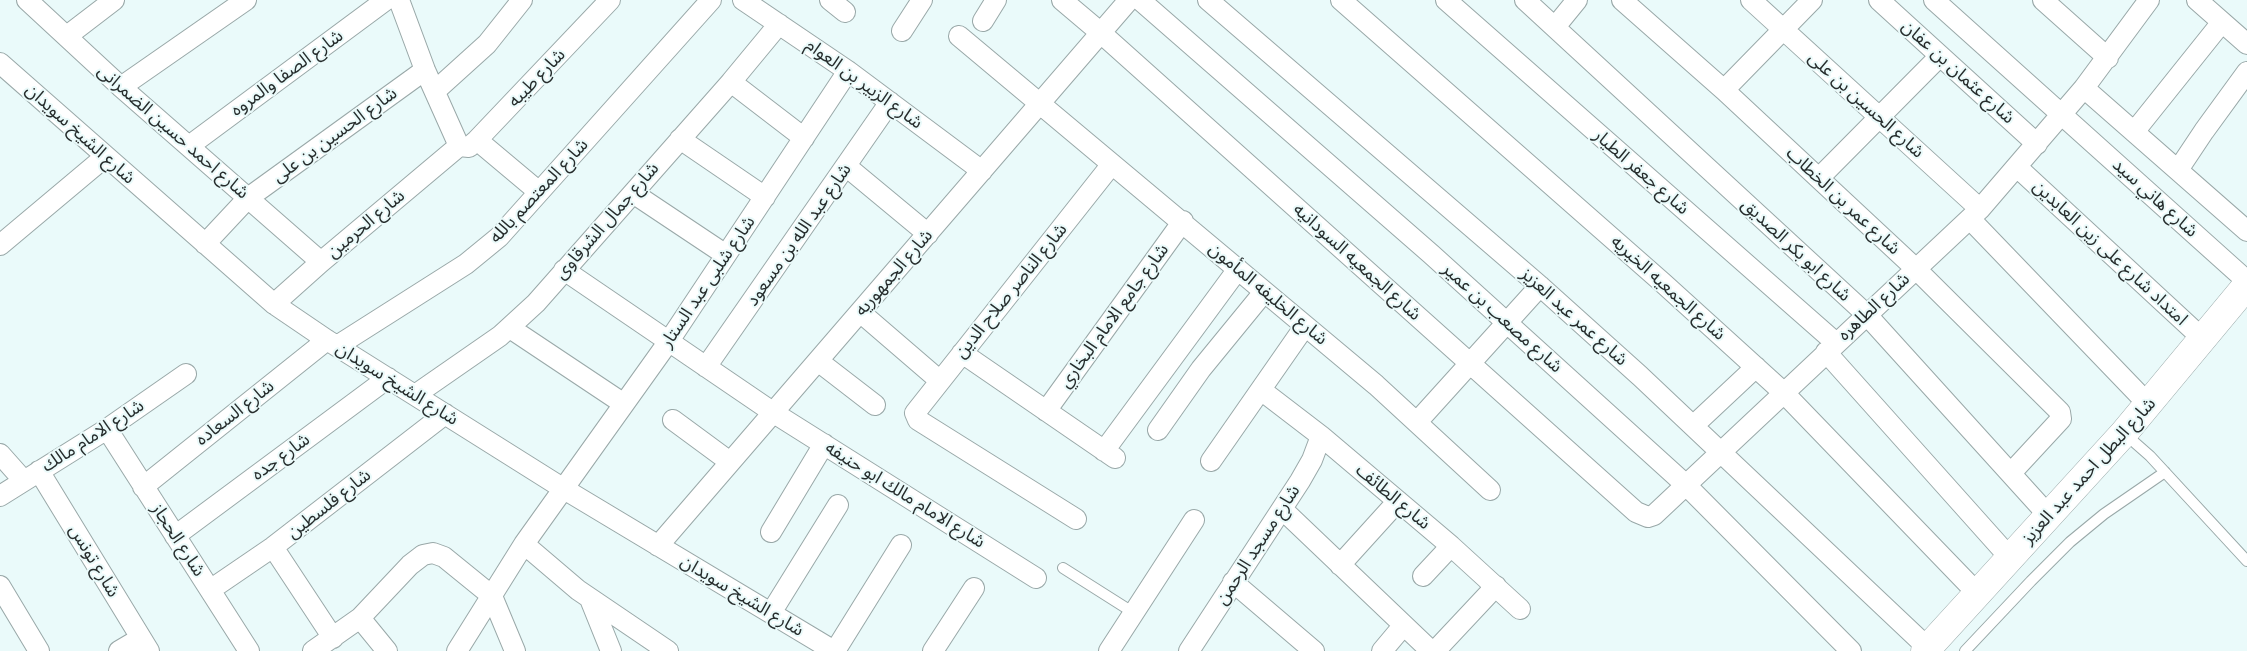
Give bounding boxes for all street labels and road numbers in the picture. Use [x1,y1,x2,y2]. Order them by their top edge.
street label: شارع عثمان بن عفان [1897,16,2019,128]
street label: شارع الصفا والمروه [227,25,347,121]
street label: شارع الزبير بن العوام [801,34,927,134]
street label: شارع طيبه [504,44,570,112]
street label: شارع الحسين بن على [1803,47,1929,163]
street label: شارع احمد حسين الضمرانى [93,60,253,204]
street label: شارع الشيخ سويدان [21,79,139,189]
street label: شارع الحسين بن على [268,83,402,187]
street label: شارع جعفر الطيار [1589,125,1693,219]
street label: شارع المعتصم بالله [485,134,593,248]
street label: شارع عمر بن الخطاب [1781,142,1905,260]
street label: شارع هاني سيد [2108,154,2202,242]
street label: شارع جمال الشرقاوى [550,158,664,284]
street label: شارع عبد الله بن مسعود [742,160,856,310]
street label: امتداد شارع على زين العابدين [2028,176,2192,330]
street label: شارع الحرمين [323,185,409,263]
street label: شارع ابو بكر الصديق [1737,194,1855,306]
street label: شارع الجمعيه السودانيه [1288,199,1426,325]
street label: شارع شلبى عبد الستار [656,212,760,352]
street label: شارع الناصر صلاح الدين [950,219,1072,363]
street label: شارع الجمهوريه [850,225,938,321]
street label: شارع الجمعيه الخيريه [1606,231,1730,345]
street label: شارع الخليفه المأمون [1204,238,1332,350]
street label: شارع جامع الامام البخاري [1054,240,1174,392]
street label: شارع مصعب بن عمير [1437,258,1567,378]
street label: شارع عمر عبد العزيز [1516,263,1632,371]
street label: شارع الطاهره [1834,268,1914,346]
street label: شارع الشيخ سويدان [332,338,462,430]
street label: شارع السعاده [191,376,279,450]
street label: شارع البطل احمد عبد العزيز [2017,393,2161,549]
street label: شارع الامام مالك [38,395,148,477]
street label: شارع جده [248,429,314,485]
street label: شارع الامام مالك ابو حنيفه [821,437,989,553]
street label: شارع الطائف [1351,460,1435,534]
street label: شارع فلسطين [283,465,375,543]
street label: شارع مسجد الرحمن [1211,481,1305,609]
street label: شارع الحجاز [146,499,210,581]
street label: شارع تونس [64,521,124,601]
street label: شارع الشيخ سويدان [676,551,808,641]

